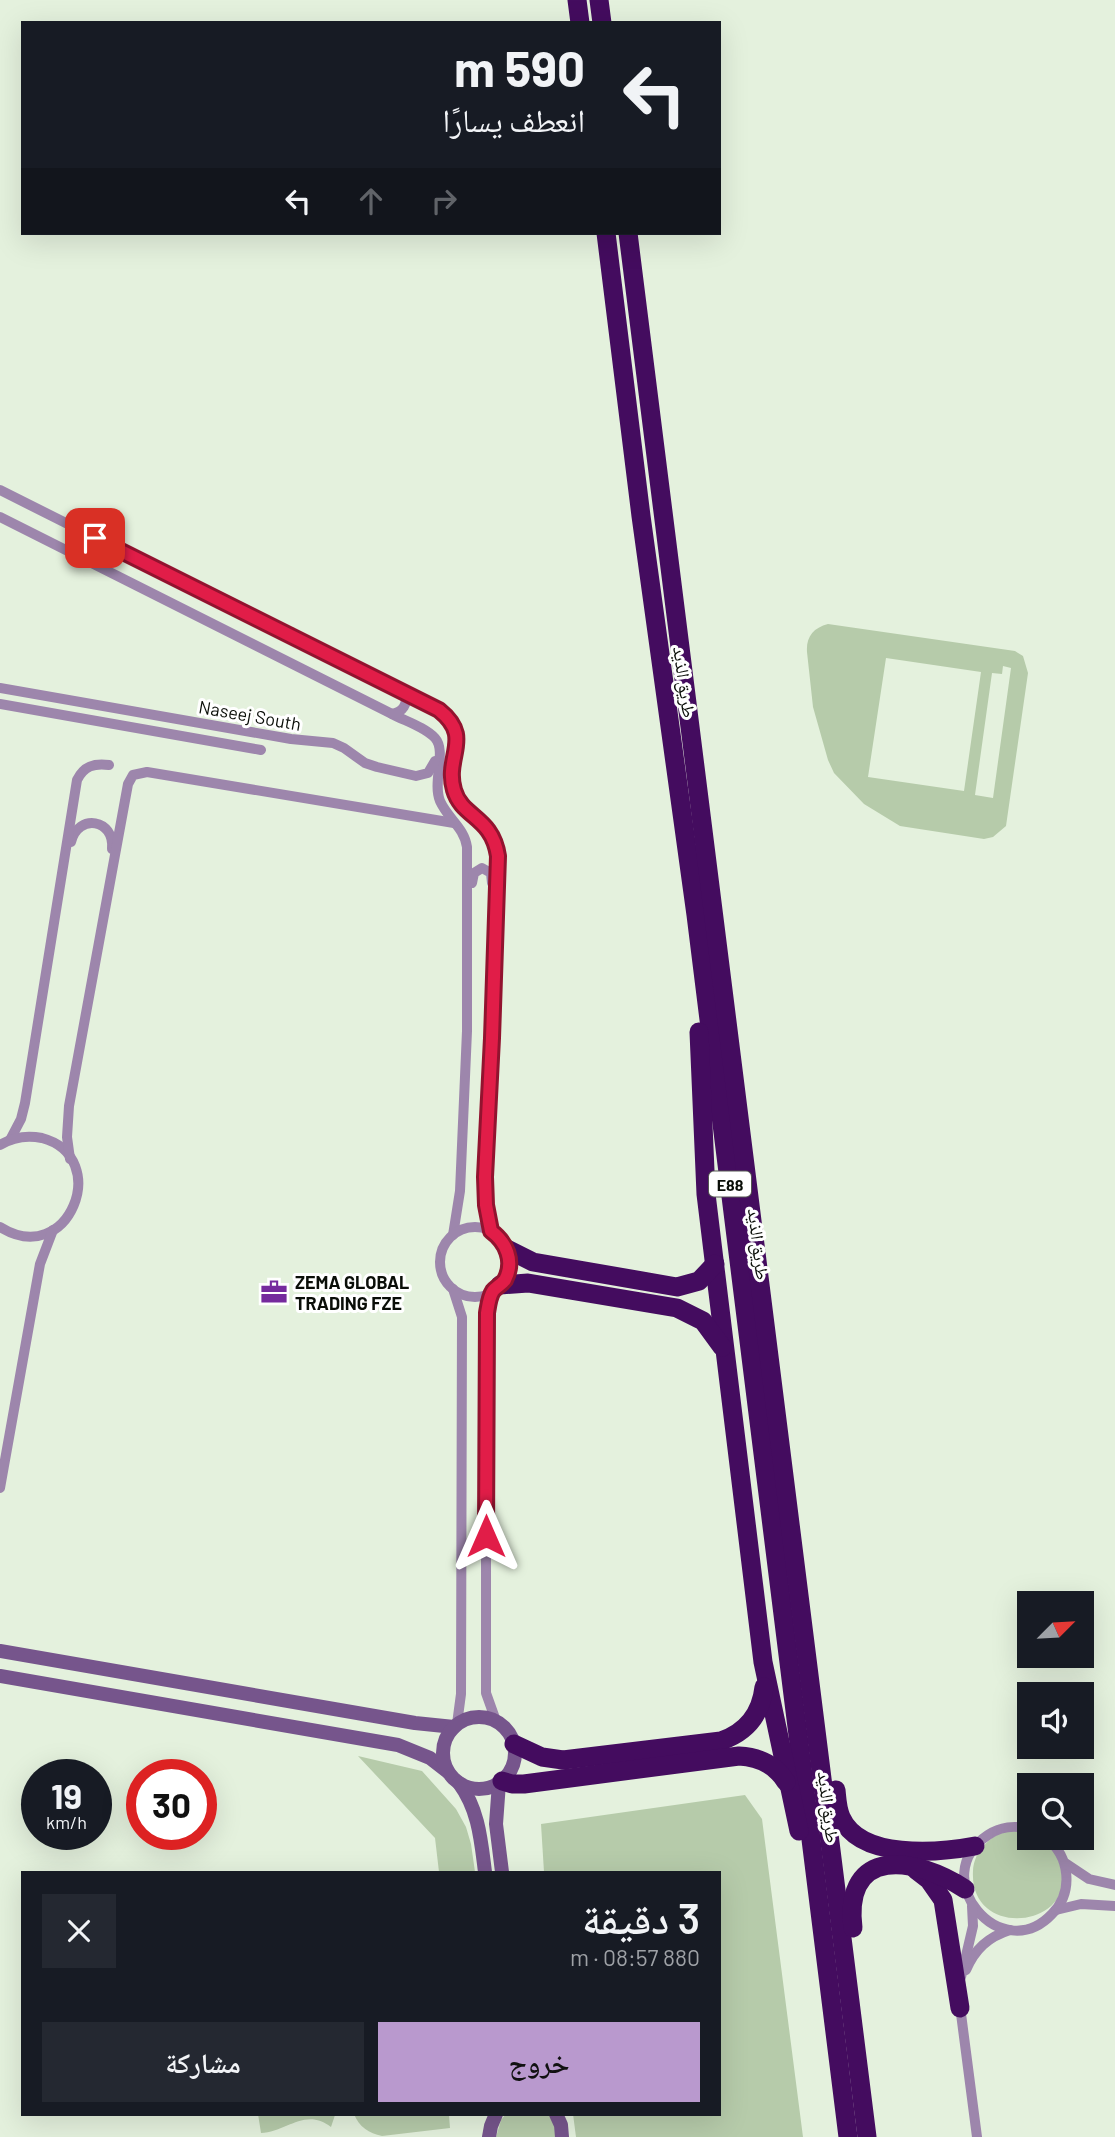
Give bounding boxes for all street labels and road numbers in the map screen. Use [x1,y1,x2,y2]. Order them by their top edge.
street label: طريق الذيد [668,645,701,719]
street label: Naseej South [197,695,303,735]
road number: E88 [709,1172,751,1196]
street label: طريق الذيد [743,1207,774,1281]
street label: طريق الذيد [813,1770,844,1844]

